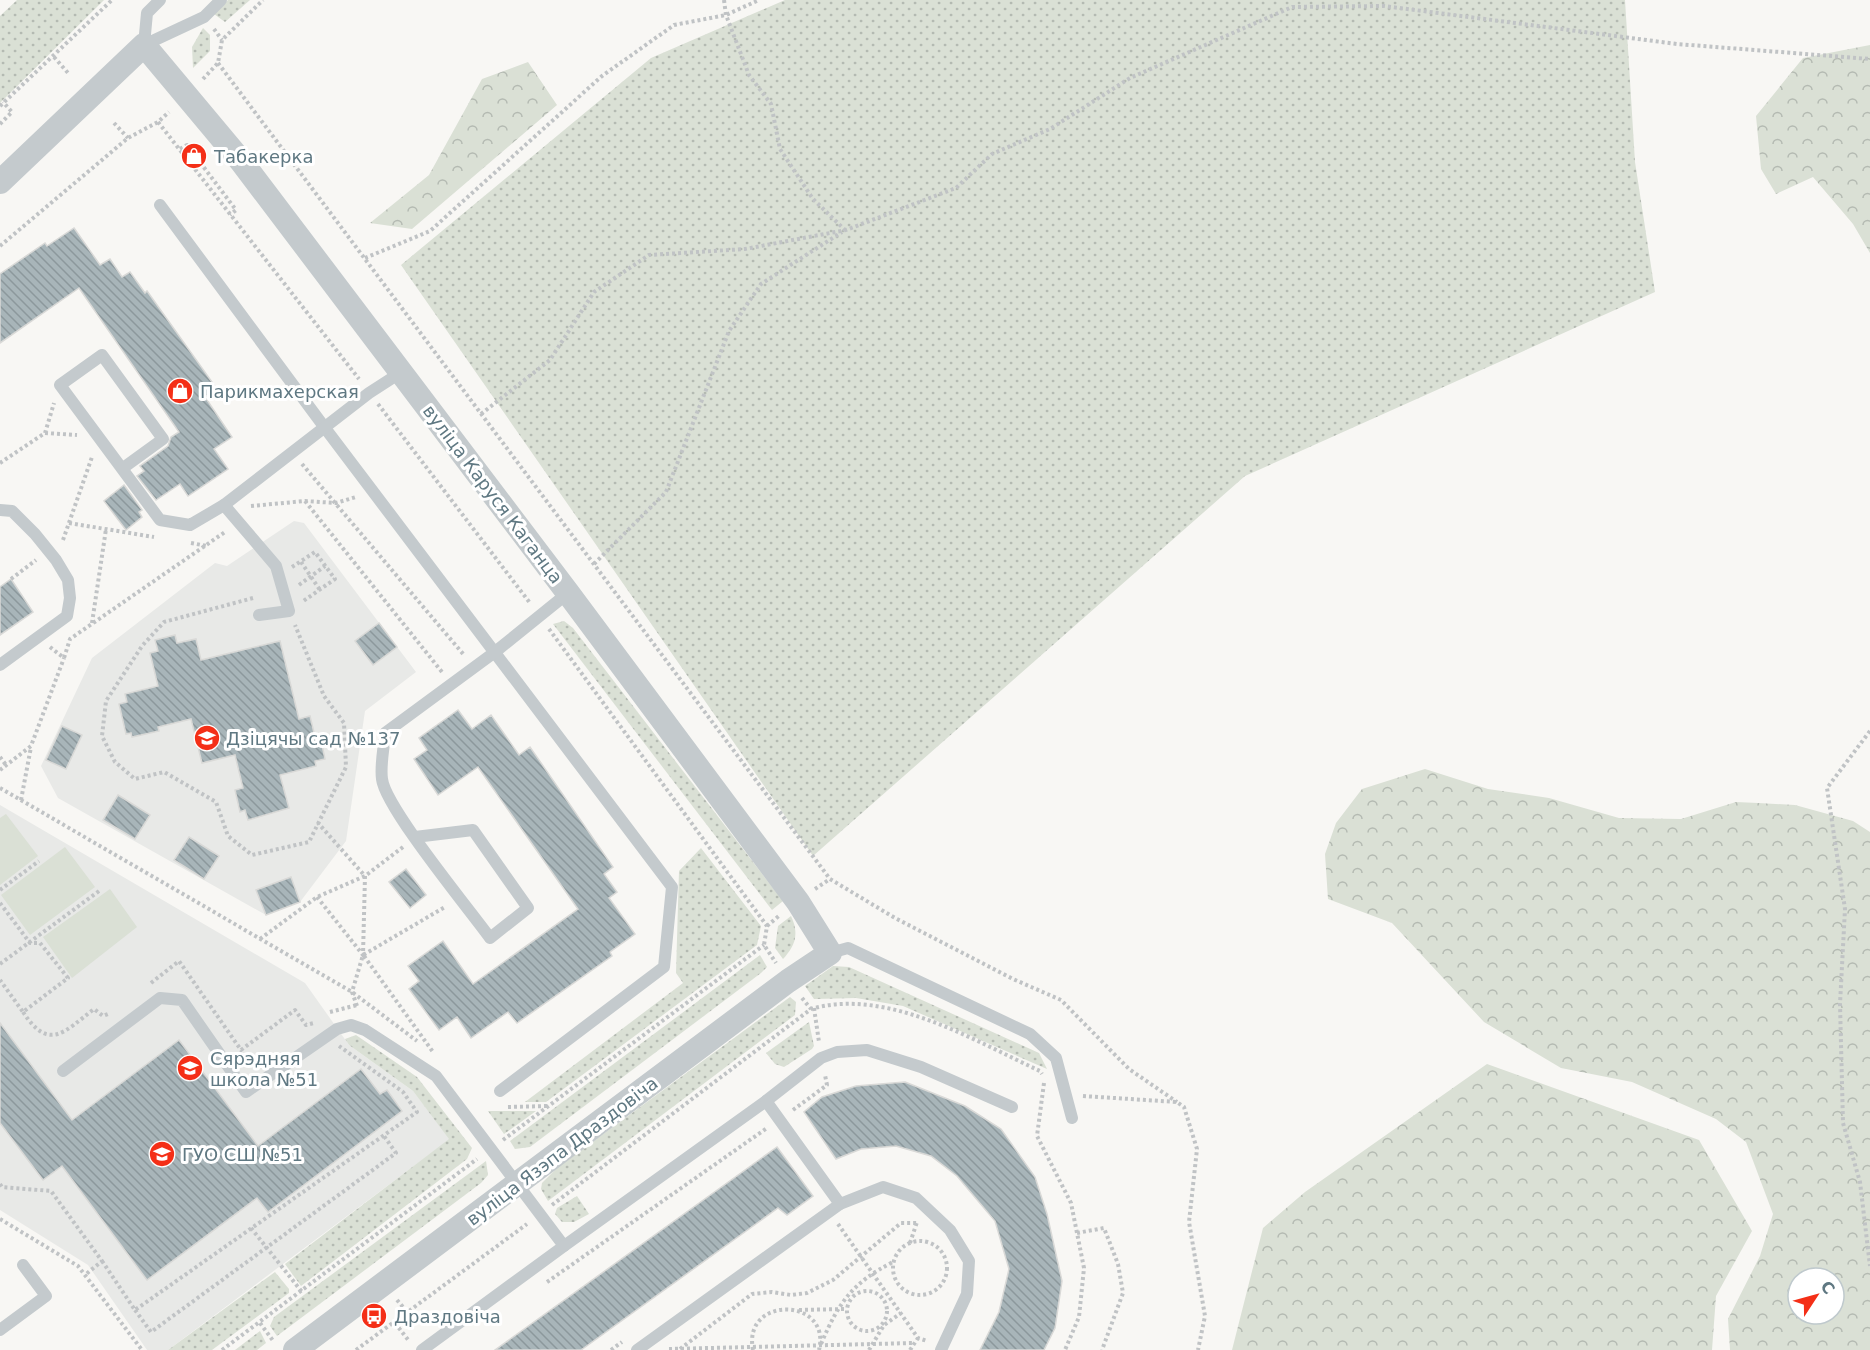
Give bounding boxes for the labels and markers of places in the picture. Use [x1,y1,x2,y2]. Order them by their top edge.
shop icon: Табакерка [179,141,209,171]
place label: Табакерка [213,146,313,167]
shop icon: Парикмахерская [165,376,195,406]
place label: Парикмахерская [200,381,359,402]
school or university icon: Дзіцячы сад №137 [192,723,222,753]
place label: Дзіцячы сад №137 [226,728,400,749]
place label: Сярэдняя школа №51 [210,1048,318,1090]
school or university icon: Сярэдняя школа №51 [175,1053,205,1083]
school or university icon: ГУО СШ №51 [147,1139,177,1169]
place label: ГУО СШ №51 [182,1144,303,1165]
bus stop icon: Драздовіча [359,1301,389,1331]
place label: Драздовіча [394,1306,501,1327]

